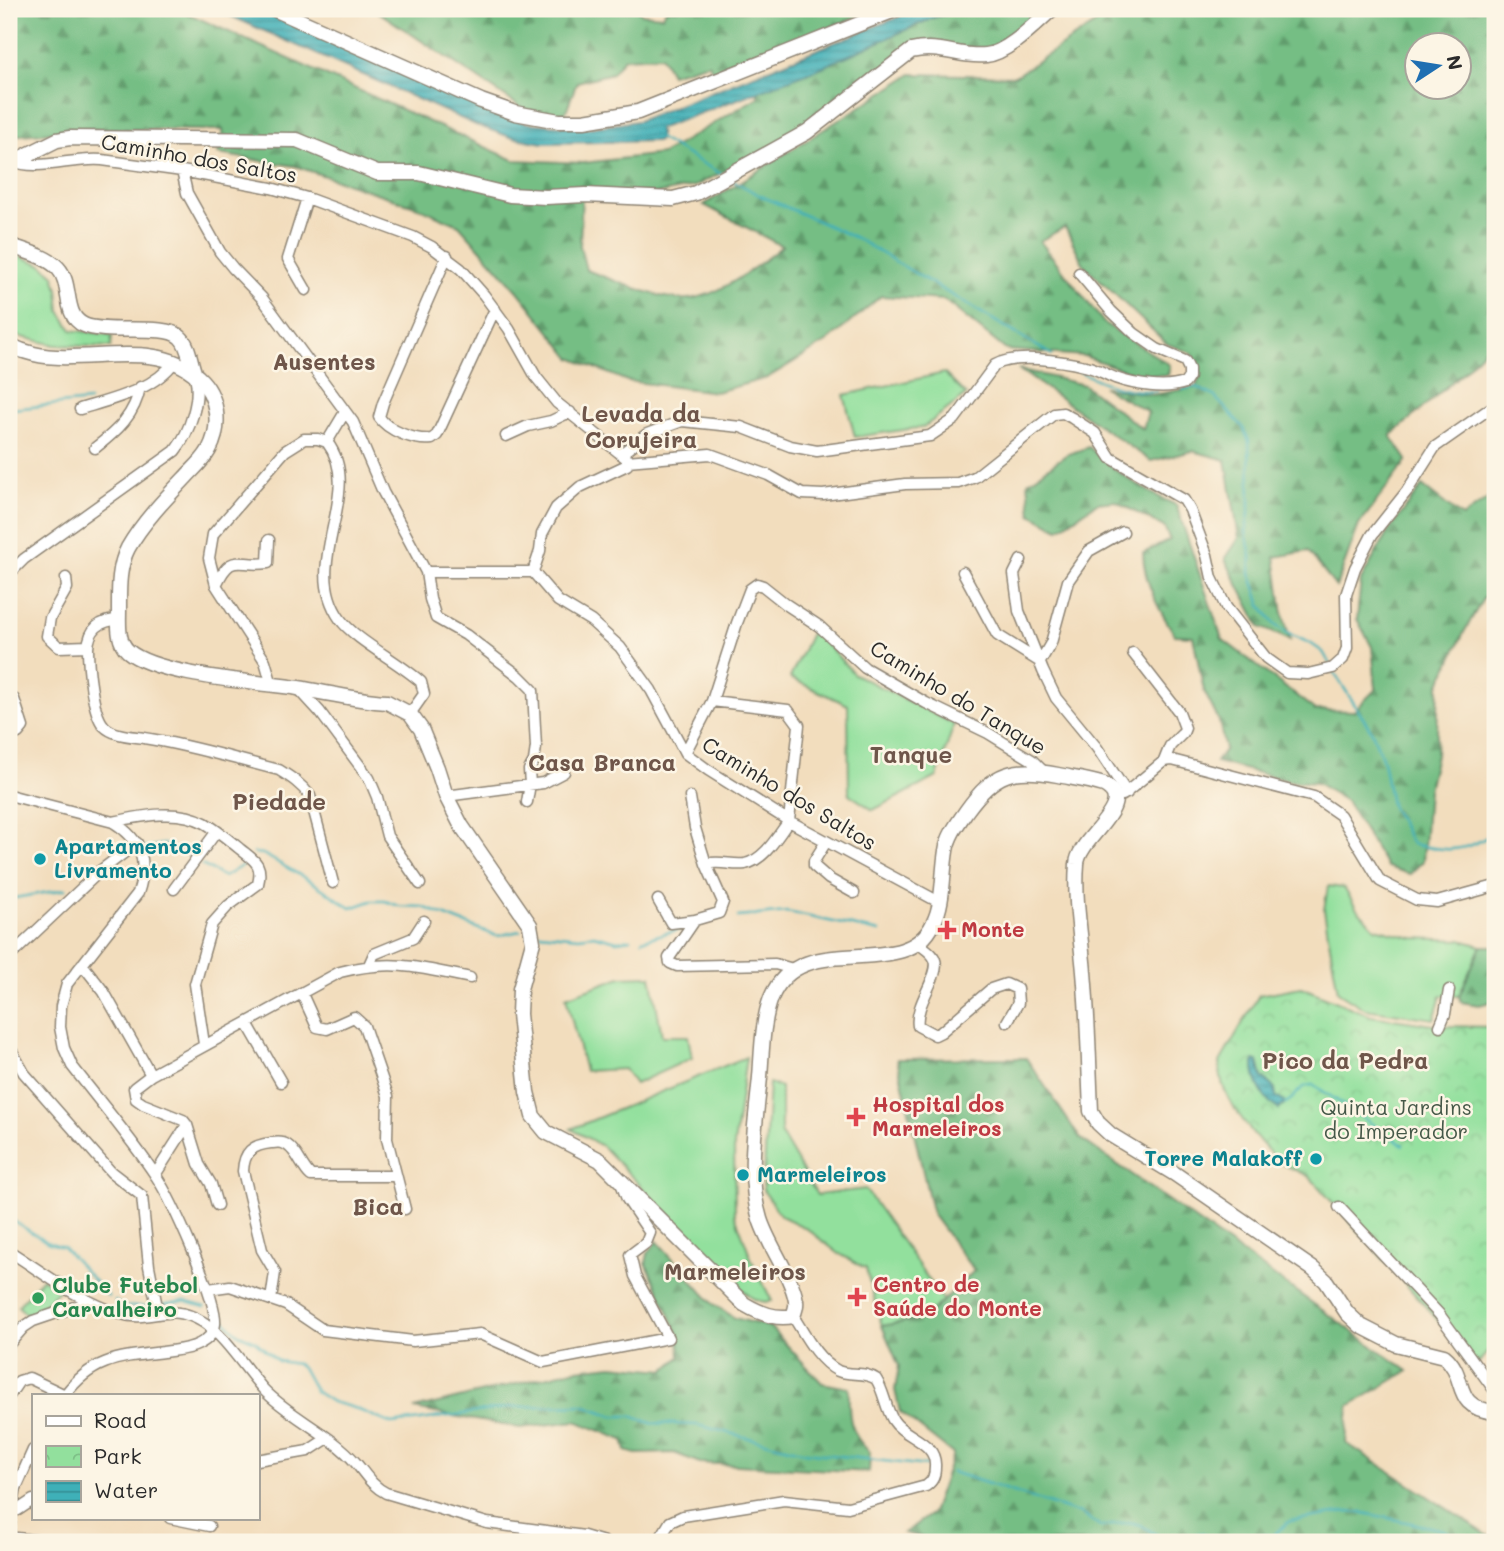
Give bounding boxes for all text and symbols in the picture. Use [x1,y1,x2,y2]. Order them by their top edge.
north arrow [1402,32,1472,102]
text: N [1441,53,1469,72]
street label: Caminho dos Saltos [99,127,299,188]
district label: Ausentes [272,346,376,376]
district label: Levada da Corujeira [581,398,701,454]
street label: Caminho do Tanque [865,636,1051,760]
street label: Caminho dos Saltos [698,730,882,855]
district label: Tanque [870,741,952,769]
district label: Casa Branca [528,747,676,777]
district label: Piedade [232,786,326,816]
place label: Apartamentos Livramento [54,832,202,883]
marker: Apartamentos Livramento [32,851,48,867]
place label: Monte [961,915,1025,942]
marker: Monte [939,922,955,938]
district label: Pico da Pedra [1262,1045,1428,1075]
place label: Hospital dos Marmeleiros [872,1090,1005,1141]
park label: Quinta Jardins do Imperador [1320,1093,1472,1144]
marker: Hospital dos Marmeleiros [846,1107,866,1127]
place label: Torre Malakoff [1144,1144,1303,1171]
marker: Torre Malakoff [1308,1151,1324,1167]
place label: Marmeleiros [757,1160,887,1187]
marker: Marmeleiros [735,1167,751,1183]
district label: Bica [352,1191,404,1221]
district label: Marmeleiros [664,1256,806,1286]
place label: Centro de Saúde do Monte [873,1270,1042,1321]
place label: Clube Futebol Carvalheiro [52,1271,198,1322]
marker: Centro de Saúde do Monte [847,1287,867,1307]
marker: Clube Futebol Carvalheiro [30,1290,46,1306]
legend [32,1394,259,1520]
text: Road [94,1406,146,1433]
text: Park [94,1442,142,1469]
text: Water [94,1476,158,1503]

